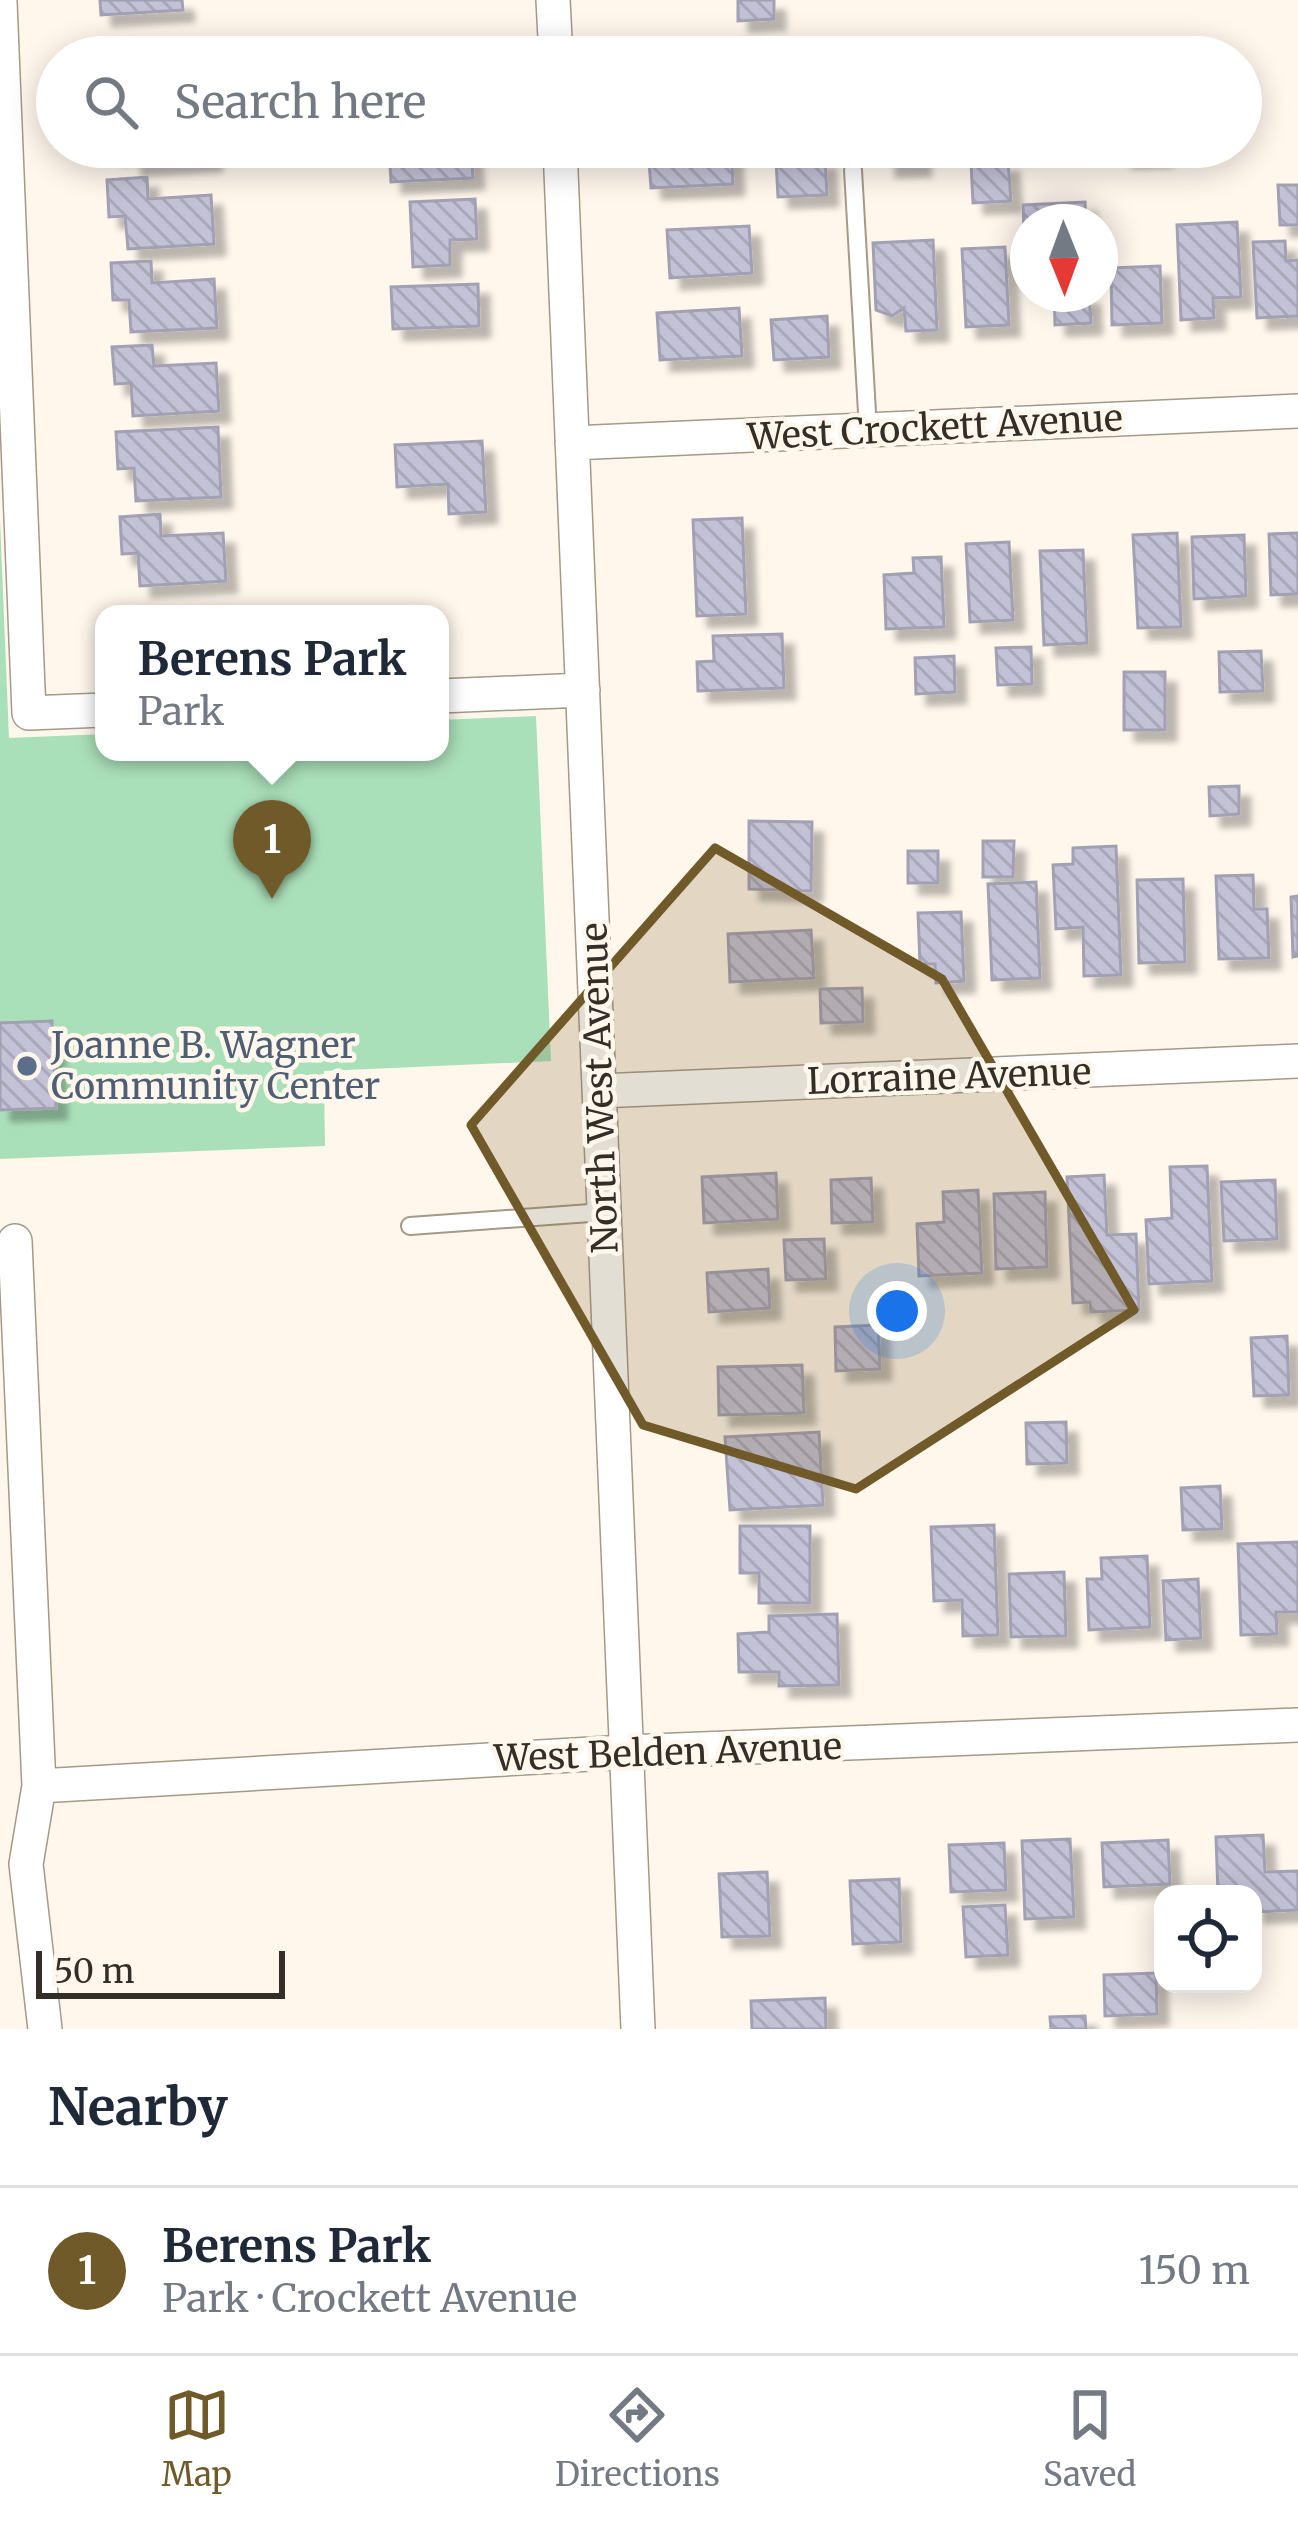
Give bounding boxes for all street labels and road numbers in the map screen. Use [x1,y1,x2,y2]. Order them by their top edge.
street label: West Crockett Avenue [745,395,1124,460]
street label: North West Avenue [571,922,628,1254]
street label: Lorraine Avenue [806,1049,1092,1104]
street label: West Belden Avenue [492,1724,843,1781]

